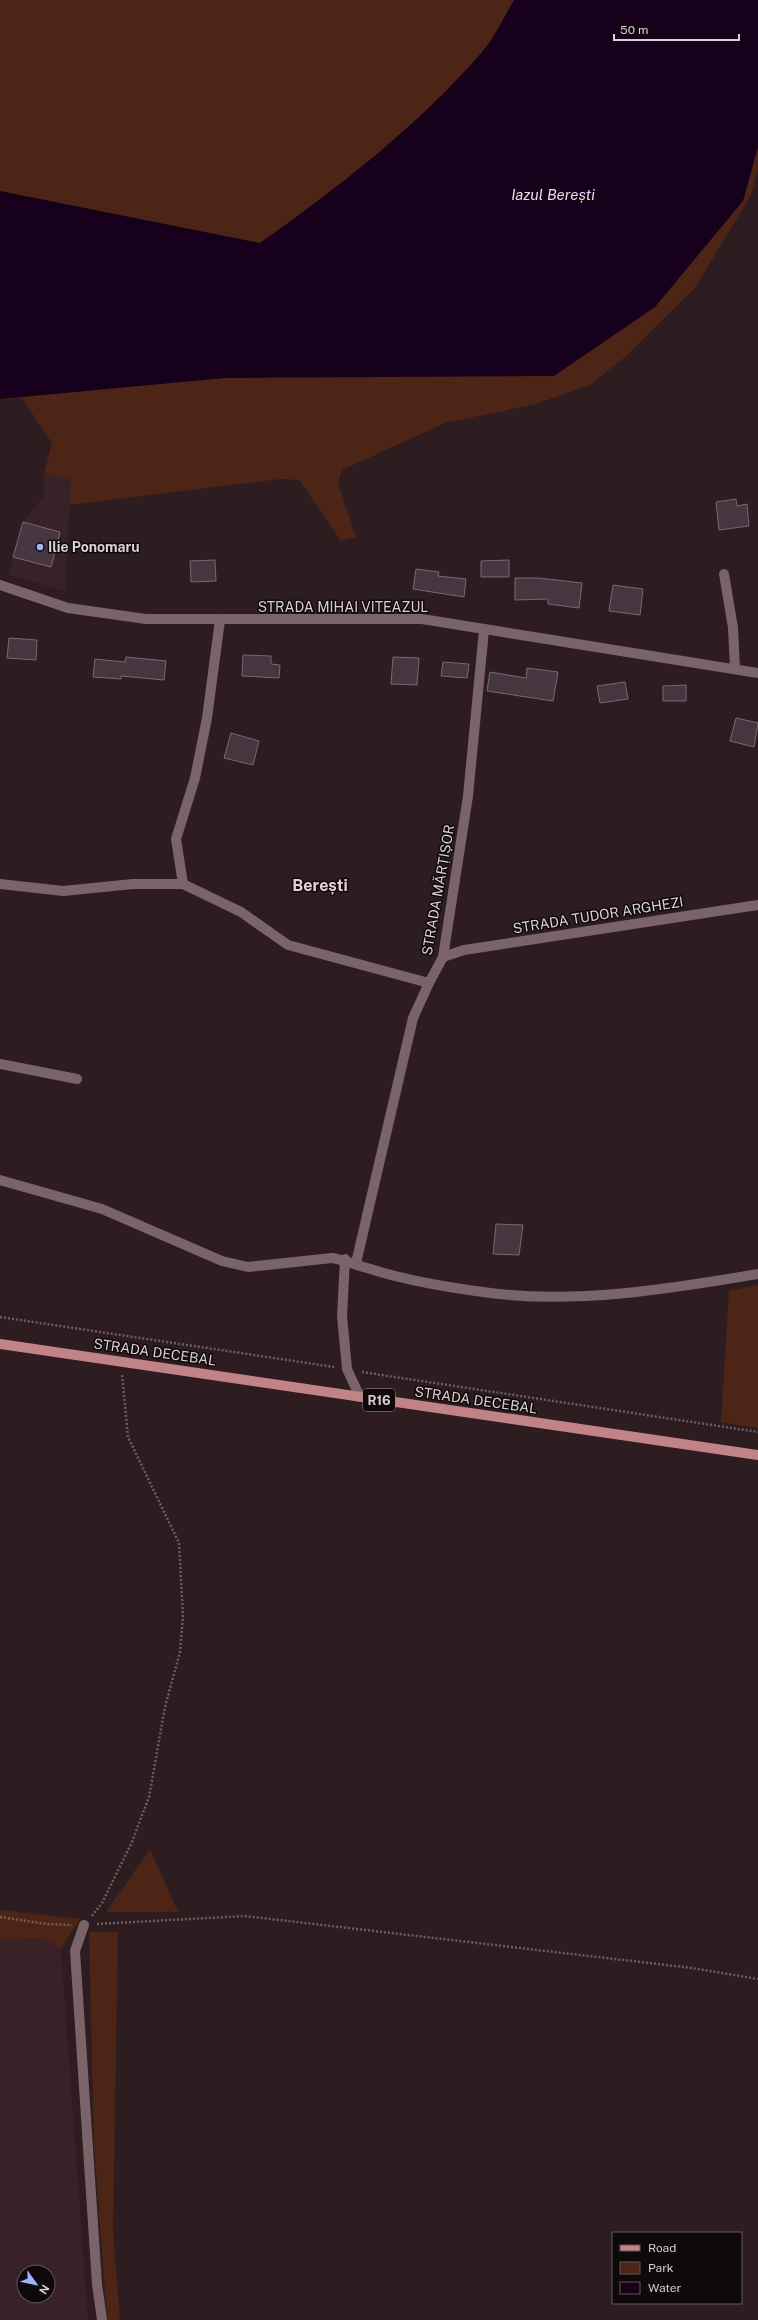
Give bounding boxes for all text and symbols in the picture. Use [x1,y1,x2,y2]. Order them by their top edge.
scale bar [614,16,739,42]
text: 50 m [620,23,648,37]
water label: Iazul Berești [511,186,595,203]
place label: Ilie Ponomaru [48,539,140,555]
marker: Ilie Ponomaru [35,542,45,552]
street label: STRADA MIHAI VITEAZUL [258,599,428,615]
street label: STRADA MĂRȚIȘOR [418,823,457,957]
district label: Berești [292,876,348,895]
street label: STRADA TUDOR ARGHEZI [512,894,684,936]
street label: STRADA DECEBAL [93,1335,217,1369]
street label: STRADA DECEBAL [414,1383,538,1417]
road number: R16 [363,1389,395,1411]
legend [612,2232,742,2304]
text: Road [648,2241,676,2255]
text: Park [648,2261,674,2275]
north arrow [16,2264,56,2304]
text: Water [648,2281,682,2295]
text: N [37,2283,52,2296]

